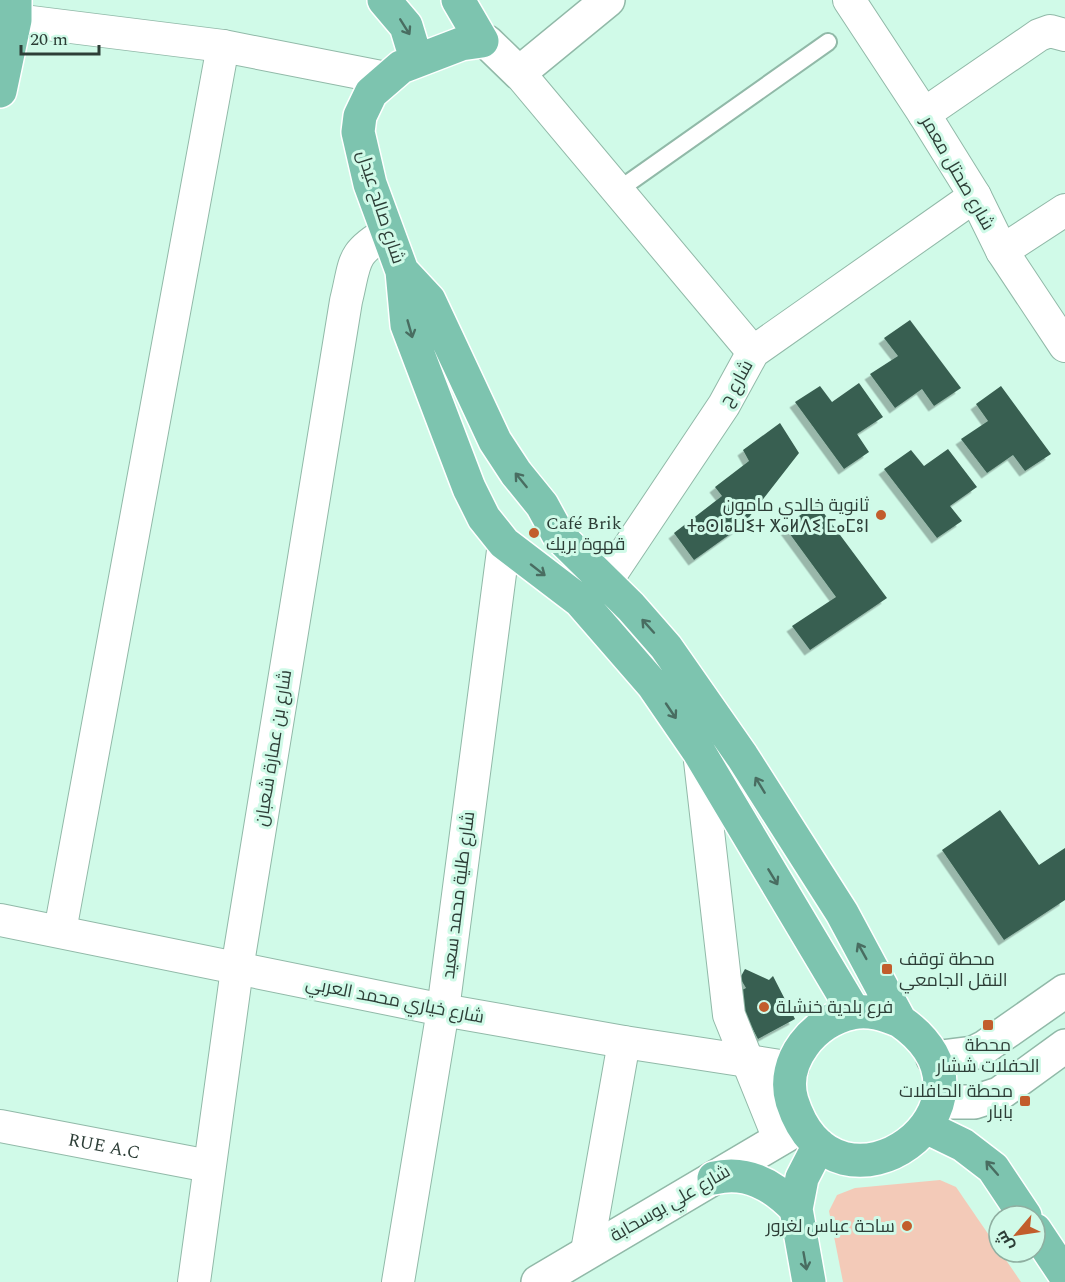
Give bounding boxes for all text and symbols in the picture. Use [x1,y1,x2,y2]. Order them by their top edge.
scale bar [21,18,99,56]
one-way arrow [399,18,411,35]
text: 20 m [30,26,68,53]
street label: شارع صحتل معمر [913,110,1001,235]
street label: شارع صالح عيدل [349,147,412,267]
one-way arrow [405,319,416,338]
street label: شارع ح [713,355,760,412]
one-way arrow [515,472,528,488]
place label: ثانوية خالدي مامون ⵜⴰⵙⵏⴰⵡⵉⵜ ⵅⴰⵍⴷⵉ ⵎⴰⵎⵓⵏ [687,492,869,540]
marker: ثانوية خالدي مامون ⵜⴰⵙⵏⴰⵡⵉⵜ ⵅⴰⵍⴷⵉ ⵎⴰⵎⵓⵏ [874,508,888,522]
place label: Café Brik قهوة بريك [546,510,625,558]
marker: Café Brik قهوة بريك [527,526,541,540]
one-way arrow [530,563,546,576]
one-way arrow [641,619,655,634]
street label: شارع بن عمارة شعبان [248,668,299,828]
one-way arrow [665,702,677,719]
one-way arrow [754,777,766,794]
street label: شارع طلية محمد سعيد [435,810,482,980]
one-way arrow [767,868,779,885]
one-way arrow [856,943,867,961]
place label: محطة توقف النقل الجامعي [899,946,1008,994]
marker: محطة توقف النقل الجامعي [880,962,894,976]
street label: شارع خياري محمد العربي [303,970,487,1031]
place label: فرع بلدية خنشلة [776,994,893,1021]
marker: فرع بلدية خنشلة [757,1000,771,1014]
marker: محطة الحفلات ششار [981,1018,995,1032]
place label: محطة الحفلات ششار [935,1032,1040,1080]
place label: محطة الحافلات بابار [899,1078,1013,1126]
marker: محطة الحافلات بابار [1018,1094,1032,1108]
street label: RUE A.C [66,1126,142,1167]
street label: شارع علي بوسحابة [605,1158,735,1249]
one-way arrow [985,1161,999,1176]
north arrow [987,1204,1047,1264]
place label: ساحة عباس لغرور [765,1213,895,1240]
marker: ساحة عباس لغرور [900,1219,914,1233]
text: ش [989,1226,1020,1256]
one-way arrow [800,1250,811,1270]

